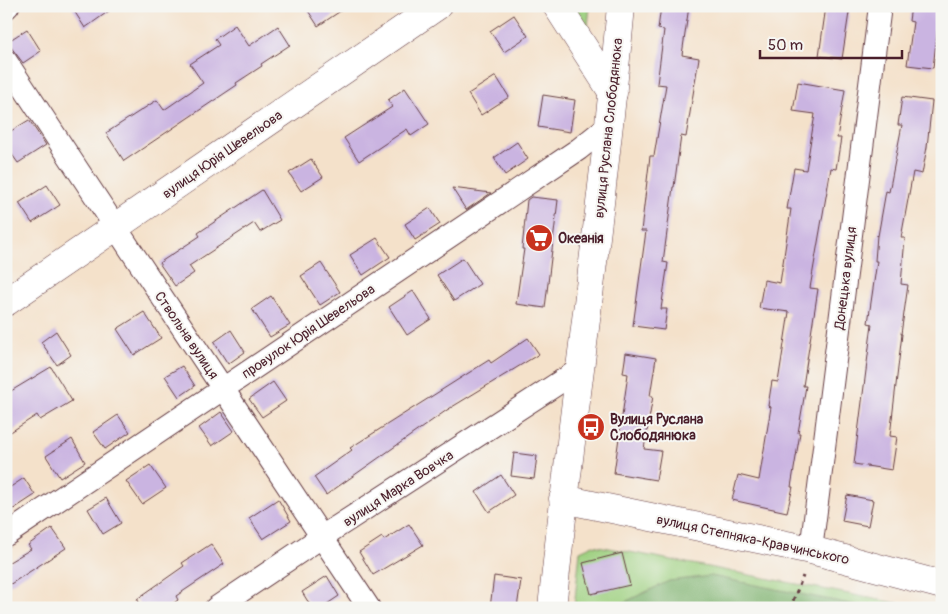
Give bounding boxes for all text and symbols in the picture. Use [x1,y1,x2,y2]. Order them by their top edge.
scale bar [760,28,903,60]
text: 50 m [768,36,803,55]
street label: вулиця Руслана Слободянюка [591,37,626,219]
street label: вулиця Юрія Шевельова [159,107,286,202]
supermarket icon: Океанія [524,223,554,253]
street label: Донецька вулиця [831,226,860,332]
place label: Океанія [558,230,604,247]
street label: провулок Юрія Шевельова [238,280,378,382]
street label: Ствольна вулиця [151,288,222,382]
place label: Вулиця Руслана Слободянюка [610,411,704,444]
bus stop icon: Вулиця Руслана Слободянюка [576,412,606,442]
street label: вулиця Марка Вовчка [340,446,457,530]
street label: вулиця Степняка-Кравчинського [655,511,851,568]

